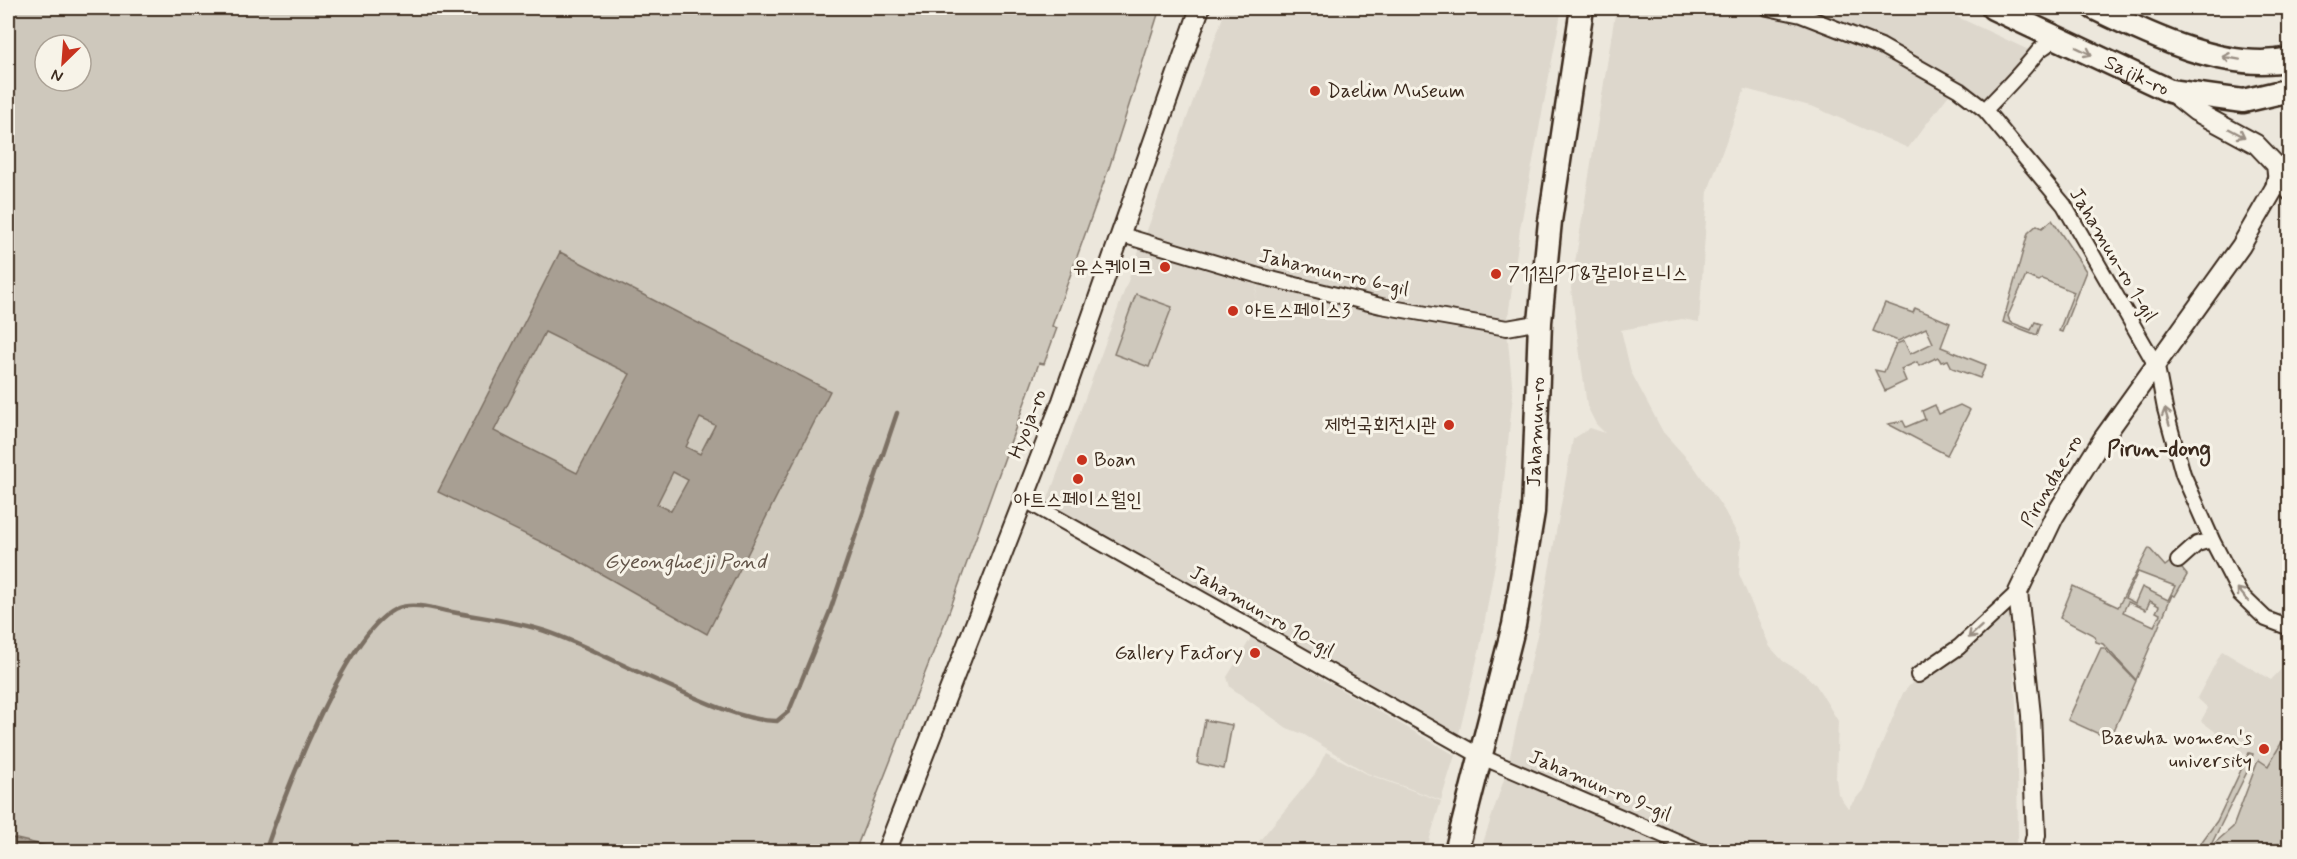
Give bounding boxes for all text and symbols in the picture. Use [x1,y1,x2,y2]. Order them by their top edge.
north arrow [33,33,93,93]
one-way arrow [2074,46,2092,58]
street label: Sajik-ro [2100,49,2174,102]
one-way arrow [2222,52,2242,63]
text: N [48,63,67,87]
place label: Daelim Museum [1327,78,1465,105]
marker: Daelim Museum [1308,84,1322,98]
one-way arrow [2228,127,2245,139]
street label: Jahamun-ro 1-gil [2062,183,2164,327]
street label: Jahamun-ro 6-gil [1256,243,1412,303]
place label: 유스퀘이크 [1073,254,1153,281]
marker: 유스퀘이크 [1158,260,1172,274]
place label: 711짐PT&칼리아르니스 [1508,261,1688,288]
marker: 711짐PT&칼리아르니스 [1489,267,1503,281]
place label: 아트스페이스3 [1245,298,1351,325]
marker: 아트스페이스3 [1226,304,1240,318]
street label: Jahamun-ro [1520,376,1551,488]
street label: Hyoja-ro [1002,385,1054,463]
one-way arrow [2161,408,2172,427]
place label: 제헌국회전시관 [1324,412,1437,439]
marker: 제헌국회전시관 [1442,418,1456,432]
street label: Pirundae-ro [2015,430,2089,532]
district label: Pirun-dong [2107,436,2211,467]
place label: Boan [1094,447,1136,474]
marker: Boan [1075,453,1089,467]
marker: 아트스페이스월인 [1071,472,1085,486]
place label: 아트스페이스월인 [1014,487,1142,514]
water label: Gyeonghoeji Pond [604,548,768,576]
street label: Jahamun-ro 10-gil [1185,560,1339,665]
one-way arrow [2237,587,2250,603]
one-way arrow [1968,625,1983,639]
place label: Gallery Factory [1114,640,1243,667]
marker: Gallery Factory [1248,646,1262,660]
place label: Baewha women's university [2101,725,2252,775]
marker: Baewha women's university [2257,742,2271,756]
street label: Jahamun-ro 9-gil [1525,744,1676,828]

